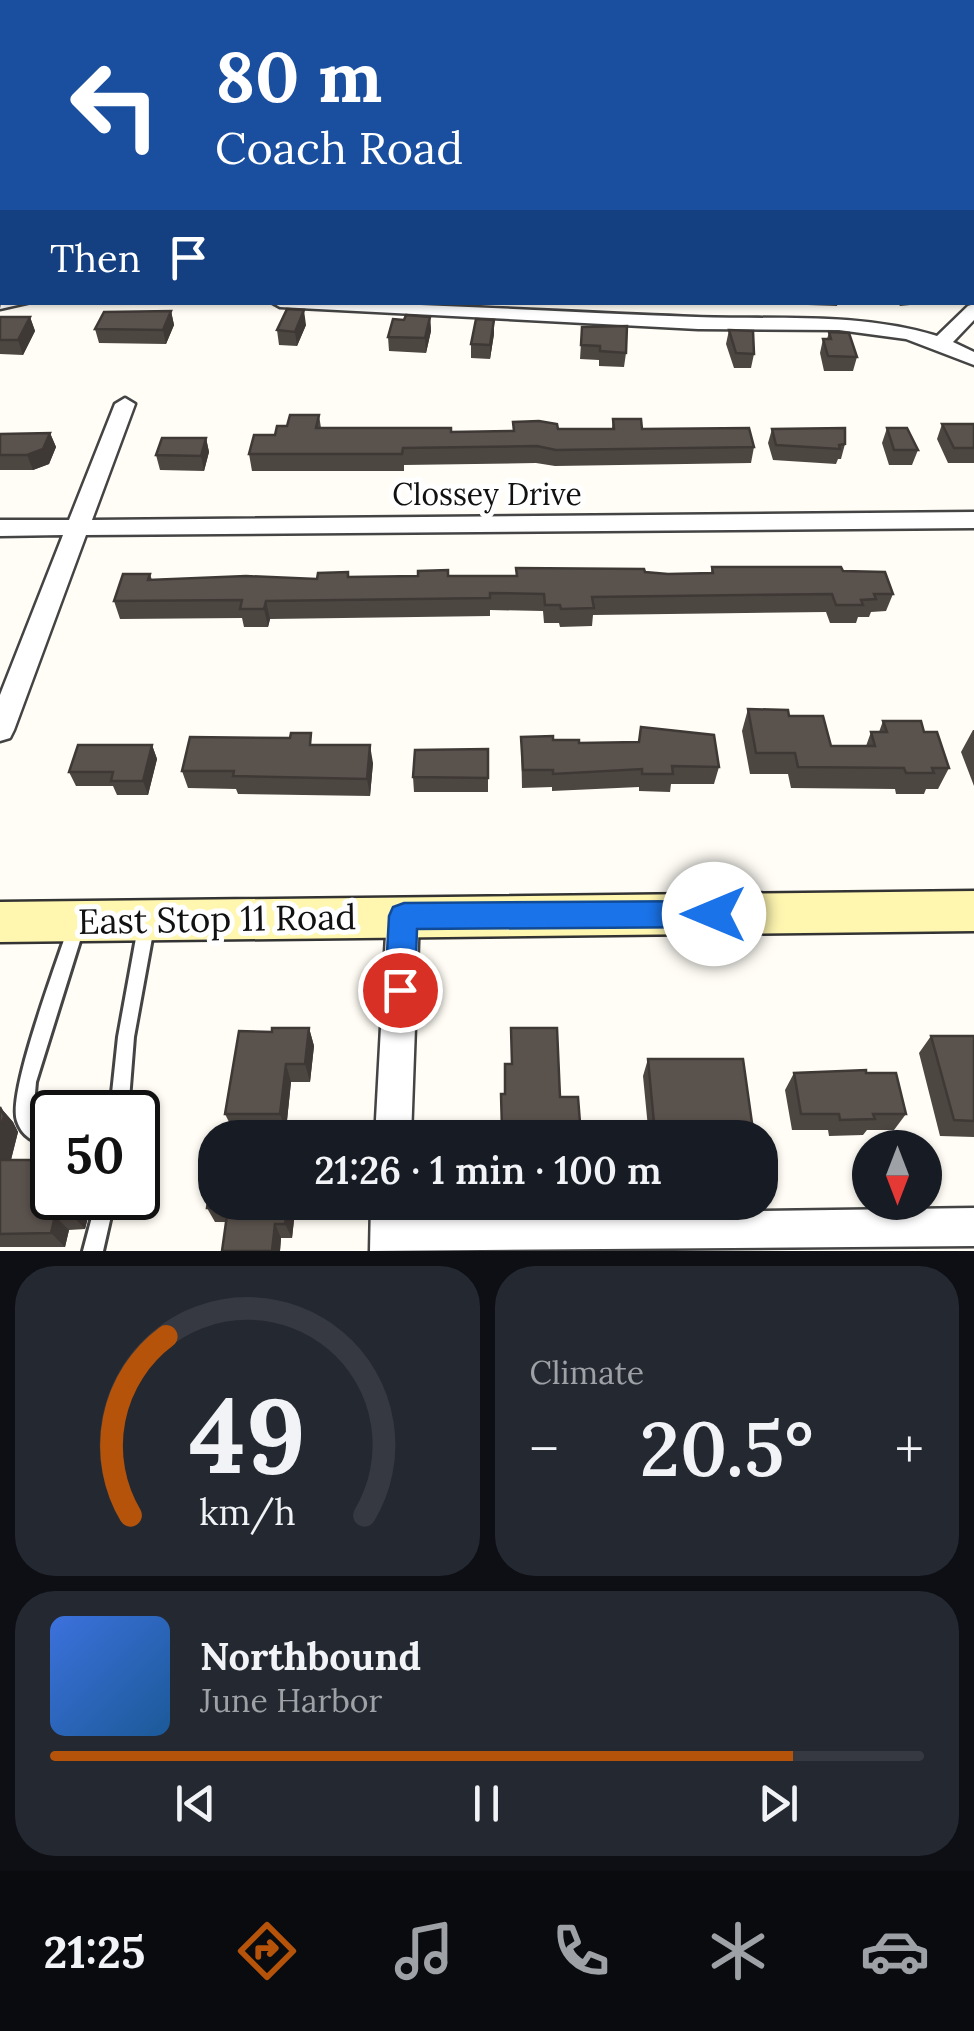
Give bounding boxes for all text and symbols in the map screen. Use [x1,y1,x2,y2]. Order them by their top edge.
text: 80 m [215,32,382,121]
icon: left [50,40,180,170]
text: Coach Road [215,119,463,176]
icon: arrive [161,230,216,285]
text: Then [50,234,141,282]
street label: Clossey Drive [392,475,582,514]
position arrow [662,862,766,966]
street label: East Stop 11 Road [77,894,357,944]
pin [358,948,443,1033]
icon: arrive [373,963,428,1018]
speed limit sign: 50 [30,1090,160,1220]
north arrow [852,1130,942,1220]
map controls [852,1130,942,1220]
text: 21:26 · 1 min · 100 m [314,1146,662,1194]
text: Climate [530,1352,644,1393]
text: 49 [189,1368,306,1501]
text: 20.5° [640,1401,814,1497]
text: − [530,1414,559,1484]
text: + [895,1414,924,1484]
text: km/h [199,1489,296,1535]
text: Northbound [200,1632,421,1680]
text: June Harbor [200,1680,382,1721]
icon: previous [168,1776,223,1831]
icon: pause [459,1776,514,1831]
icon: next [751,1776,806,1831]
icon: directions [232,1916,302,1986]
icon: music [389,1916,459,1986]
icon: phone [546,1916,616,1986]
icon: climate [703,1916,773,1986]
icon: car [860,1916,930,1986]
text: 21:25 [44,1923,145,1980]

